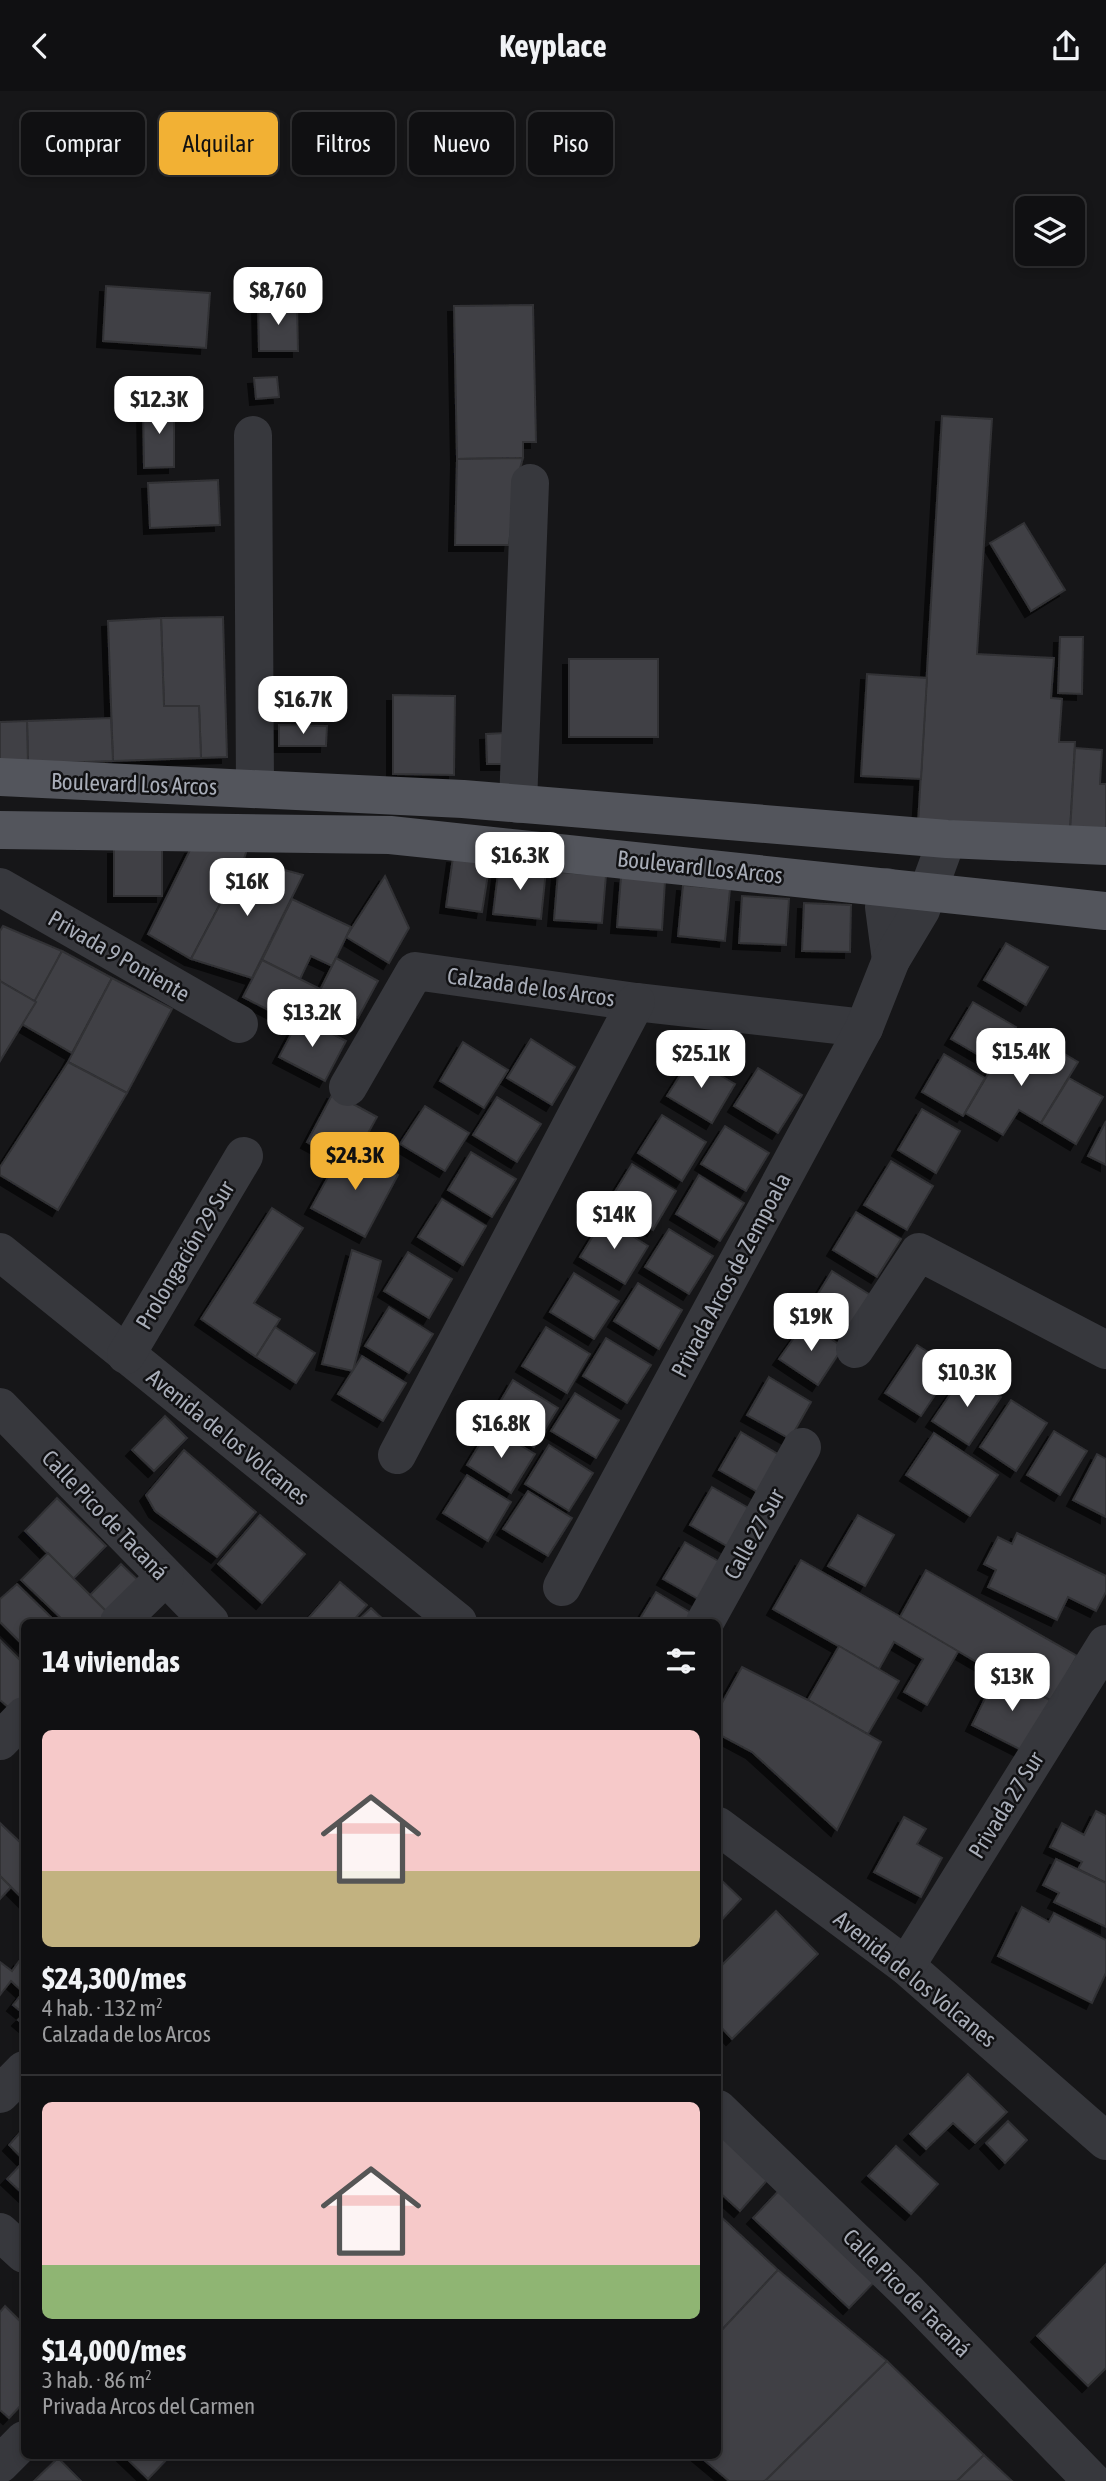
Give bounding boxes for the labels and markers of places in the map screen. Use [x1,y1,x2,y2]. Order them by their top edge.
pin: $8,760 [221,267,335,327]
pin: $12.3K [102,377,216,436]
pin: $16.7K [246,677,360,736]
pin: $16.3K [463,833,577,892]
pin: $16K [206,859,288,918]
pin: $13.2K [255,989,369,1049]
pin: $15.4K [964,1028,1078,1088]
pin: $25.1K [644,1031,758,1090]
pin: $24.3K [298,1133,412,1192]
pin: $14K [573,1191,655,1251]
pin: $19K [770,1293,852,1353]
pin: $10.3K [910,1349,1024,1409]
pin: $16.8K [444,1401,558,1460]
pin: $13K [971,1653,1053,1713]

